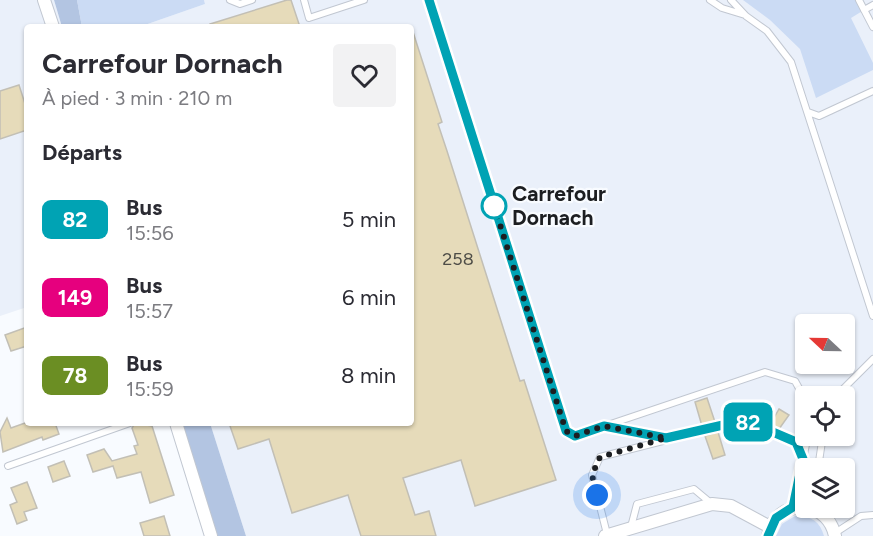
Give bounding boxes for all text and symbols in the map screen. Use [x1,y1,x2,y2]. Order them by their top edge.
button: heart [333,44,396,107]
text: Carrefour Dornach [42,46,283,80]
text: À pied · 3 min · 210 m [42,86,232,110]
text: Départs [42,139,122,166]
place label: Carrefour Dornach [512,181,606,230]
marker: Carrefour Dornach [481,193,507,219]
text: Bus [126,194,162,221]
text: 5 min [342,206,396,233]
text: 82 [62,207,88,232]
text: 15:56 [126,221,174,245]
house number: 258 [442,248,474,270]
text: Bus [126,272,162,299]
text: 6 min [342,284,396,311]
text: 149 [58,285,92,310]
text: 15:57 [126,299,173,323]
north arrow [795,314,855,374]
map controls [795,314,855,518]
text: Bus [126,350,162,377]
text: 8 min [341,362,396,389]
text: 78 [63,363,87,388]
text: 15:59 [126,377,174,401]
button: locate [795,386,855,446]
line badge: 82 [721,402,775,442]
text: 82 [735,410,761,435]
button: layers [795,458,855,518]
your location [582,480,612,510]

